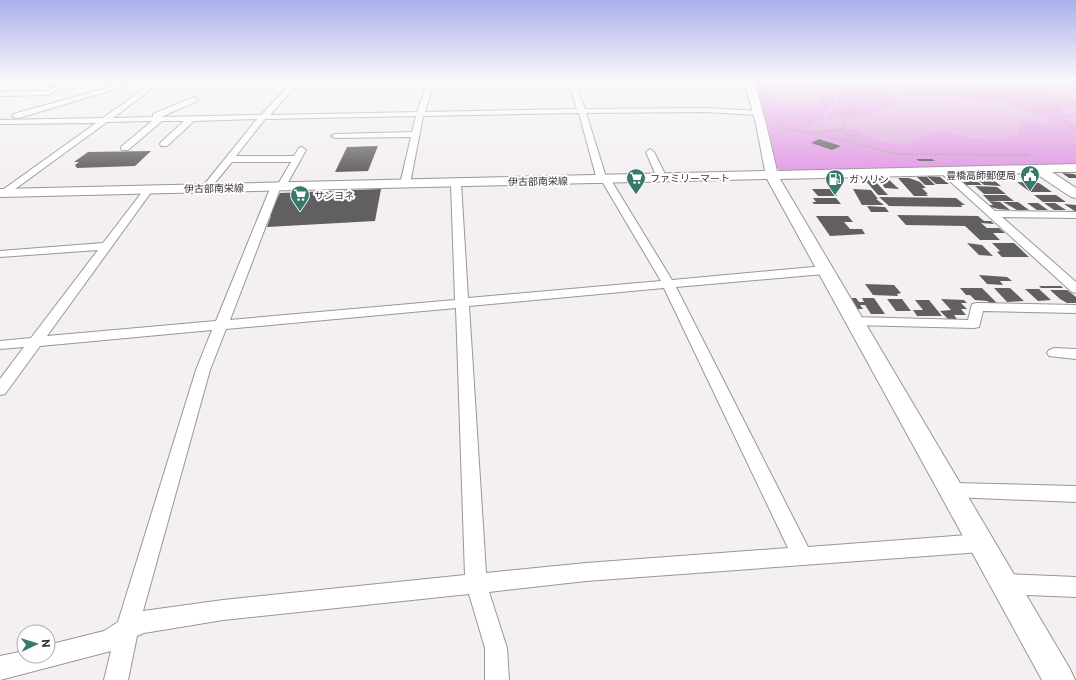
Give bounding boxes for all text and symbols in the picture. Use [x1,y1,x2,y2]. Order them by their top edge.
public building icon: 豊橋高師郵便局 [1019,164,1041,192]
supermarket icon: ファミリーマート [625,167,647,195]
fuel station icon: ガソリン [824,168,846,196]
place label: 豊橋高師郵便局 [946,169,1016,181]
place label: ファミリーマート [650,172,730,184]
place label: ガソリン [849,173,889,185]
street label: 伊古部南栄線 [508,174,568,188]
street label: 伊古部南栄線 [184,181,244,195]
supermarket icon: サンヨネ [289,184,311,212]
place label: サンヨネ [314,189,354,201]
north arrow [16,624,56,664]
text: N [40,639,53,648]

